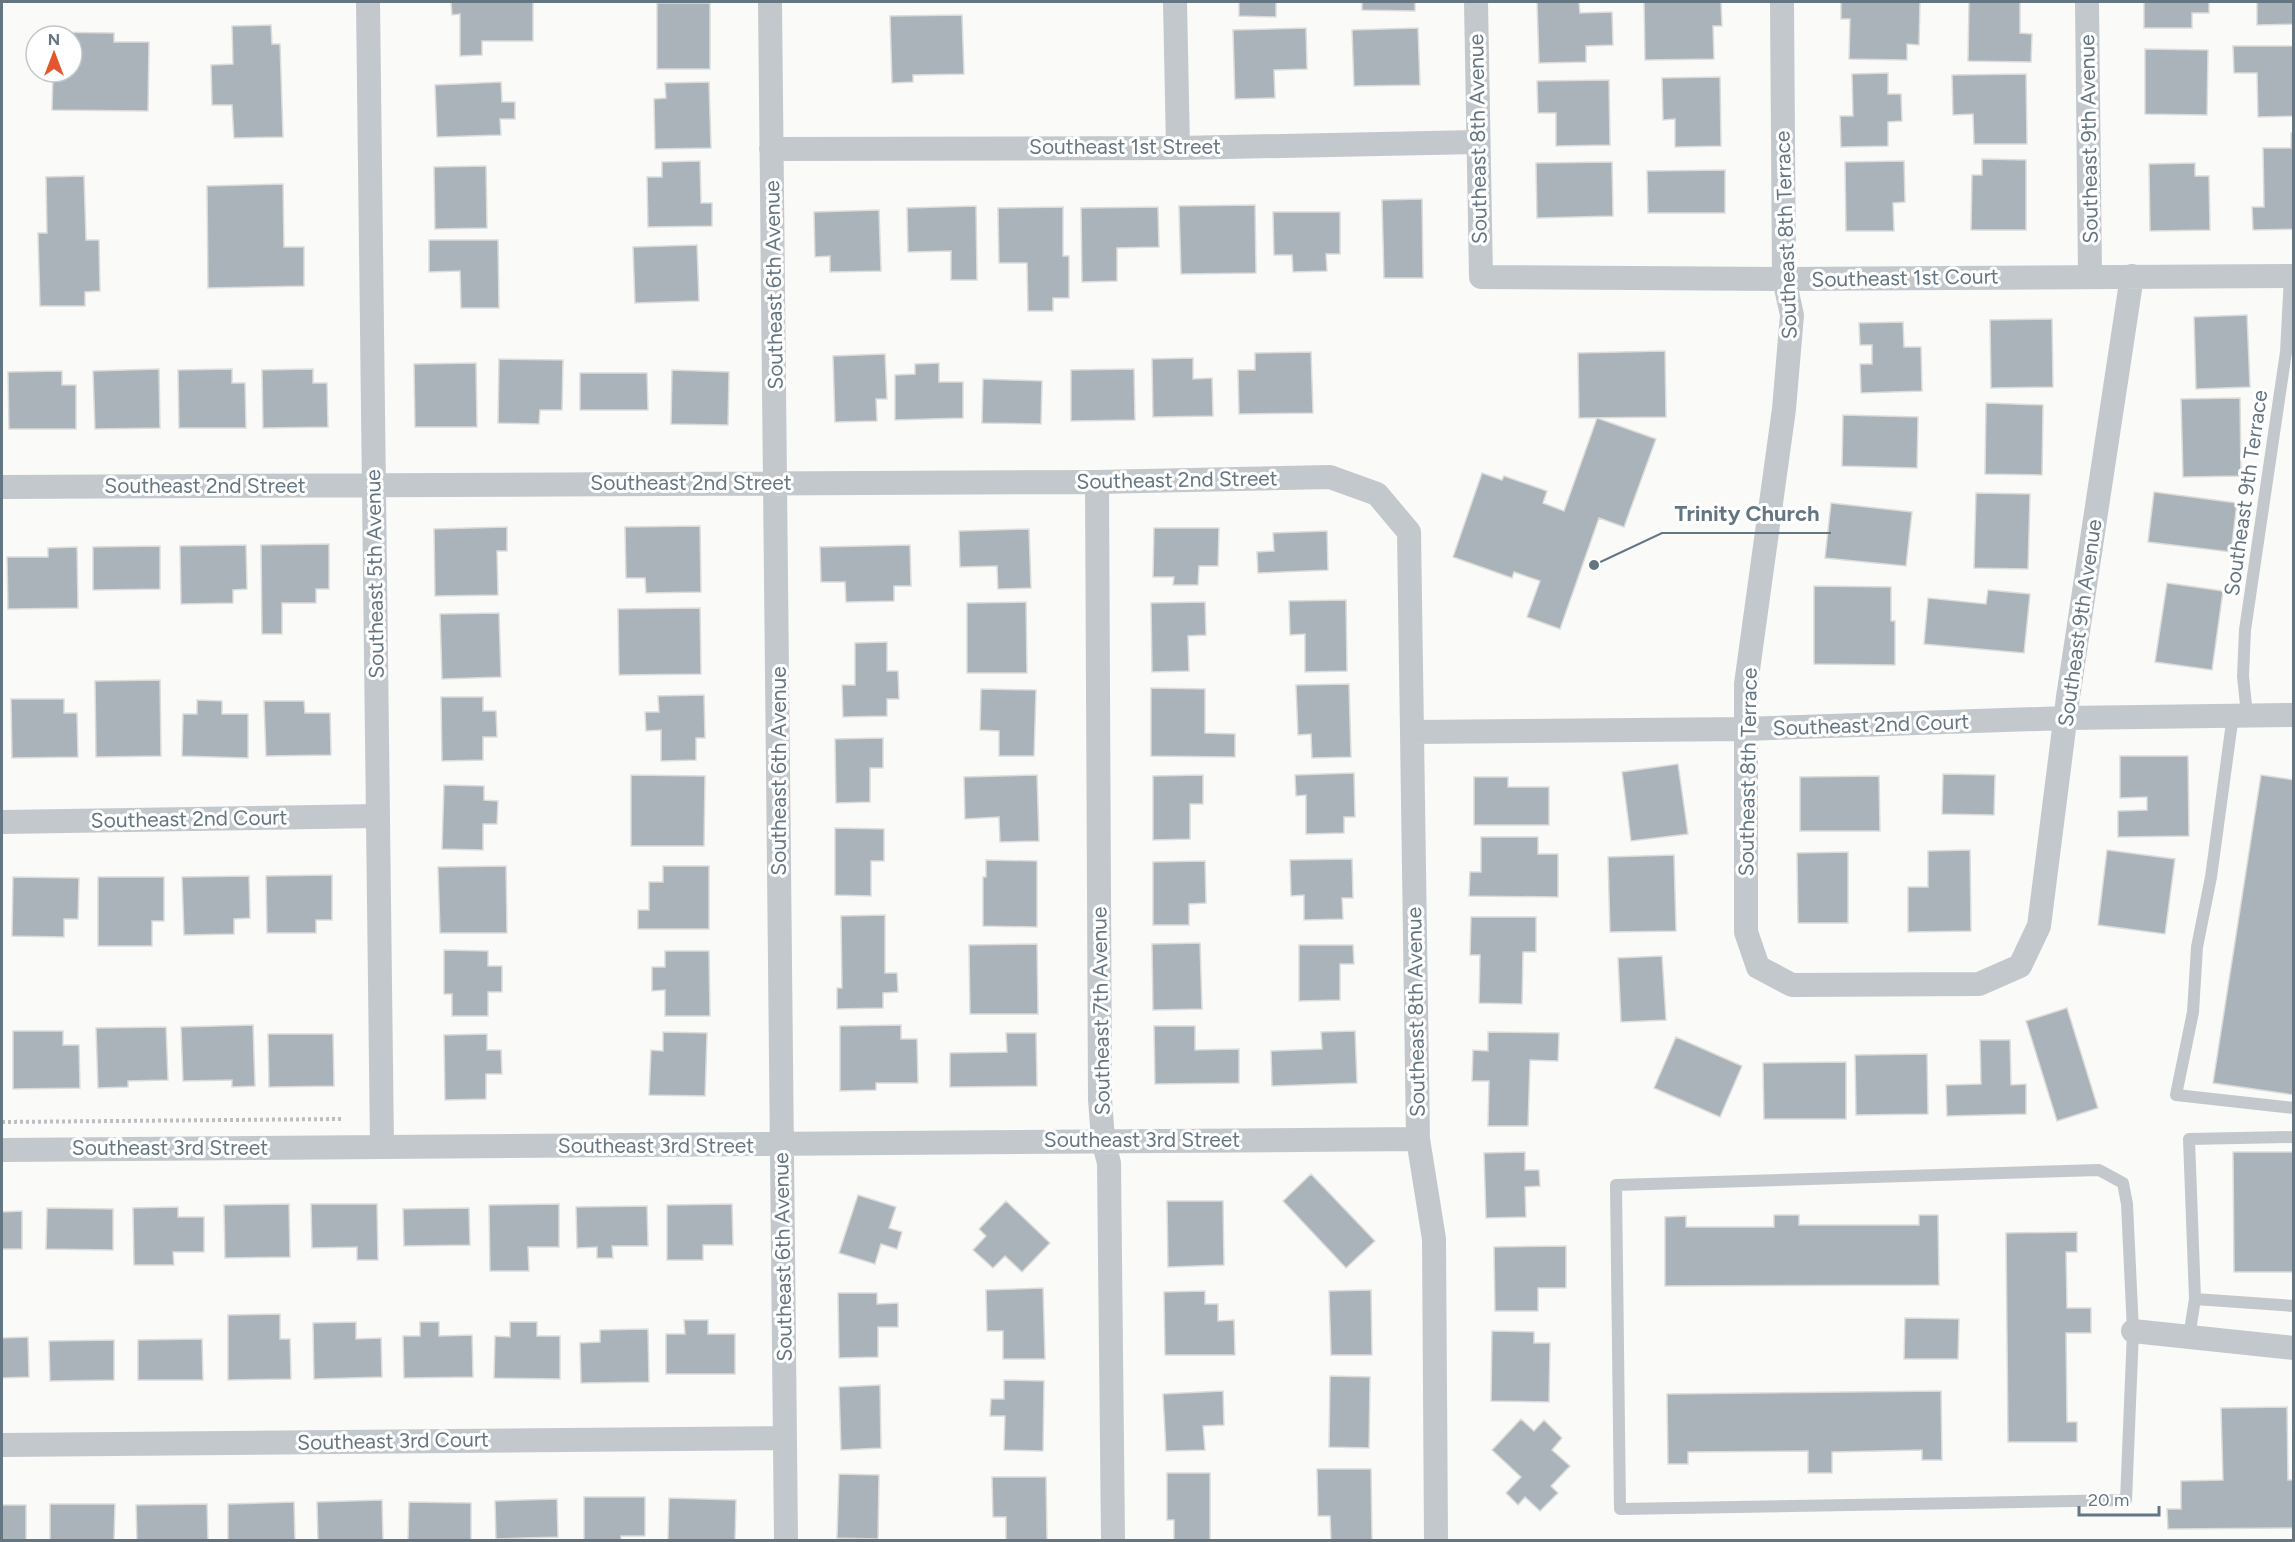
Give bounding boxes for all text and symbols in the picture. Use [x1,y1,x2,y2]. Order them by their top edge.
north arrow [24,24,84,84]
text: N [48,30,60,49]
street label: Southeast 8th Avenue [1463,34,1492,244]
street label: Southeast 9th Avenue [2074,34,2103,244]
street label: Southeast 8th Terrace [1769,130,1802,340]
street label: Southeast 1st Street [1029,134,1221,159]
street label: Southeast 6th Avenue [759,180,788,390]
street label: Southeast 1st Court [1811,263,1999,292]
street label: Southeast 9th Terrace [2219,388,2272,598]
street label: Southeast 2nd Street [1076,465,1278,494]
street label: Southeast 5th Avenue [360,469,389,679]
street label: Southeast 2nd Street [590,470,792,495]
street label: Southeast 2nd Street [104,473,306,498]
callout: Trinity Church [1662,493,1831,533]
text: Trinity Church [1674,500,1820,527]
street label: Southeast 9th Avenue [2053,518,2106,728]
street label: Southeast 6th Avenue [766,666,791,876]
street label: Southeast 8th Terrace [1733,667,1762,877]
street label: Southeast 2nd Court [1772,709,1970,740]
street label: Southeast 2nd Court [91,804,288,833]
street label: Southeast 7th Avenue [1086,906,1115,1116]
street label: Southeast 8th Avenue [1401,907,1430,1117]
street label: Southeast 3rd Street [1044,1127,1240,1152]
street label: Southeast 3rd Street [558,1133,754,1158]
street label: Southeast 3rd Street [72,1135,268,1160]
street label: Southeast 6th Avenue [768,1152,797,1362]
street label: Southeast 3rd Court [297,1426,489,1455]
scale bar [2079,1479,2158,1517]
text: 20 m [2088,1489,2129,1511]

